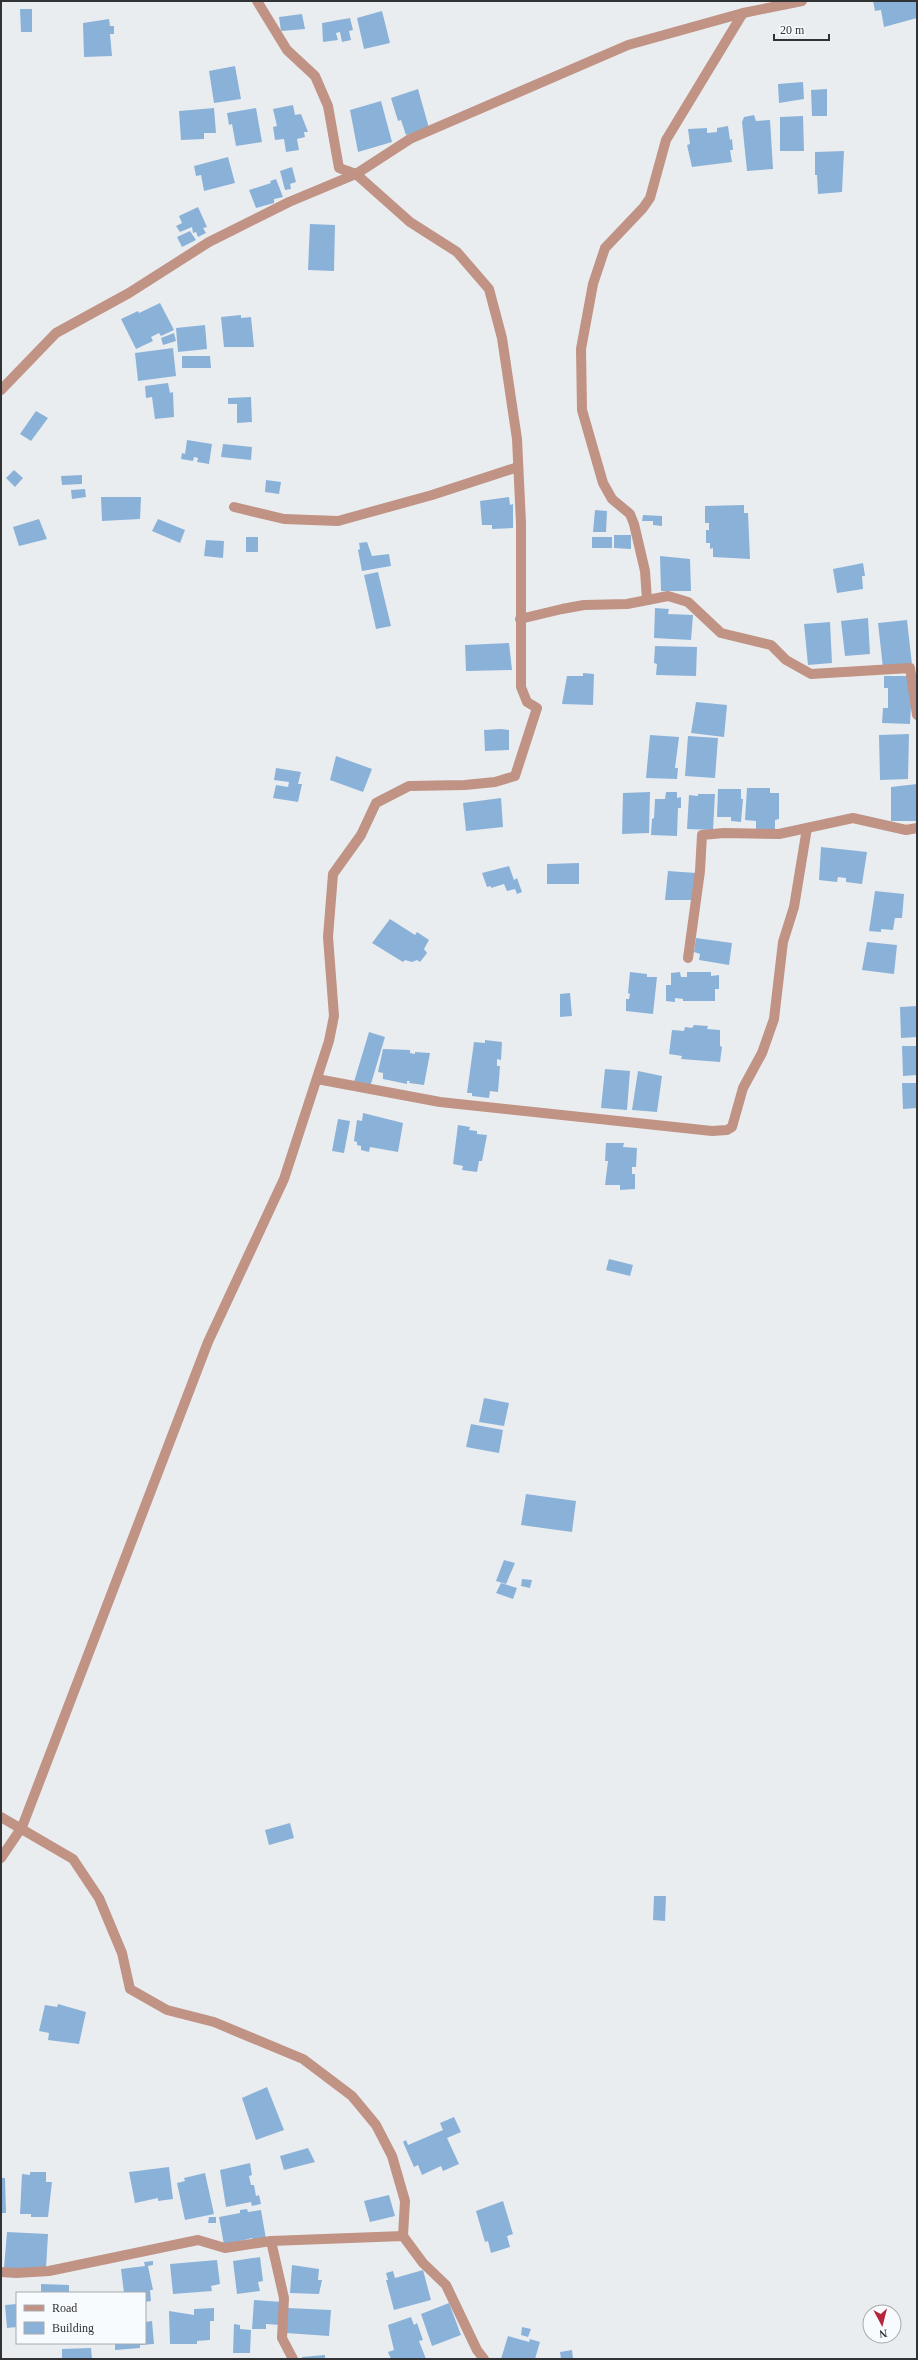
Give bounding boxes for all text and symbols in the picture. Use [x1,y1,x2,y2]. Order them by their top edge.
scale bar [774,16,829,42]
text: 20 m [780,23,805,37]
legend [16,2292,146,2344]
text: Road [52,2301,77,2315]
north arrow [862,2304,902,2344]
text: Building [52,2321,94,2335]
text: N [878,2327,888,2340]

